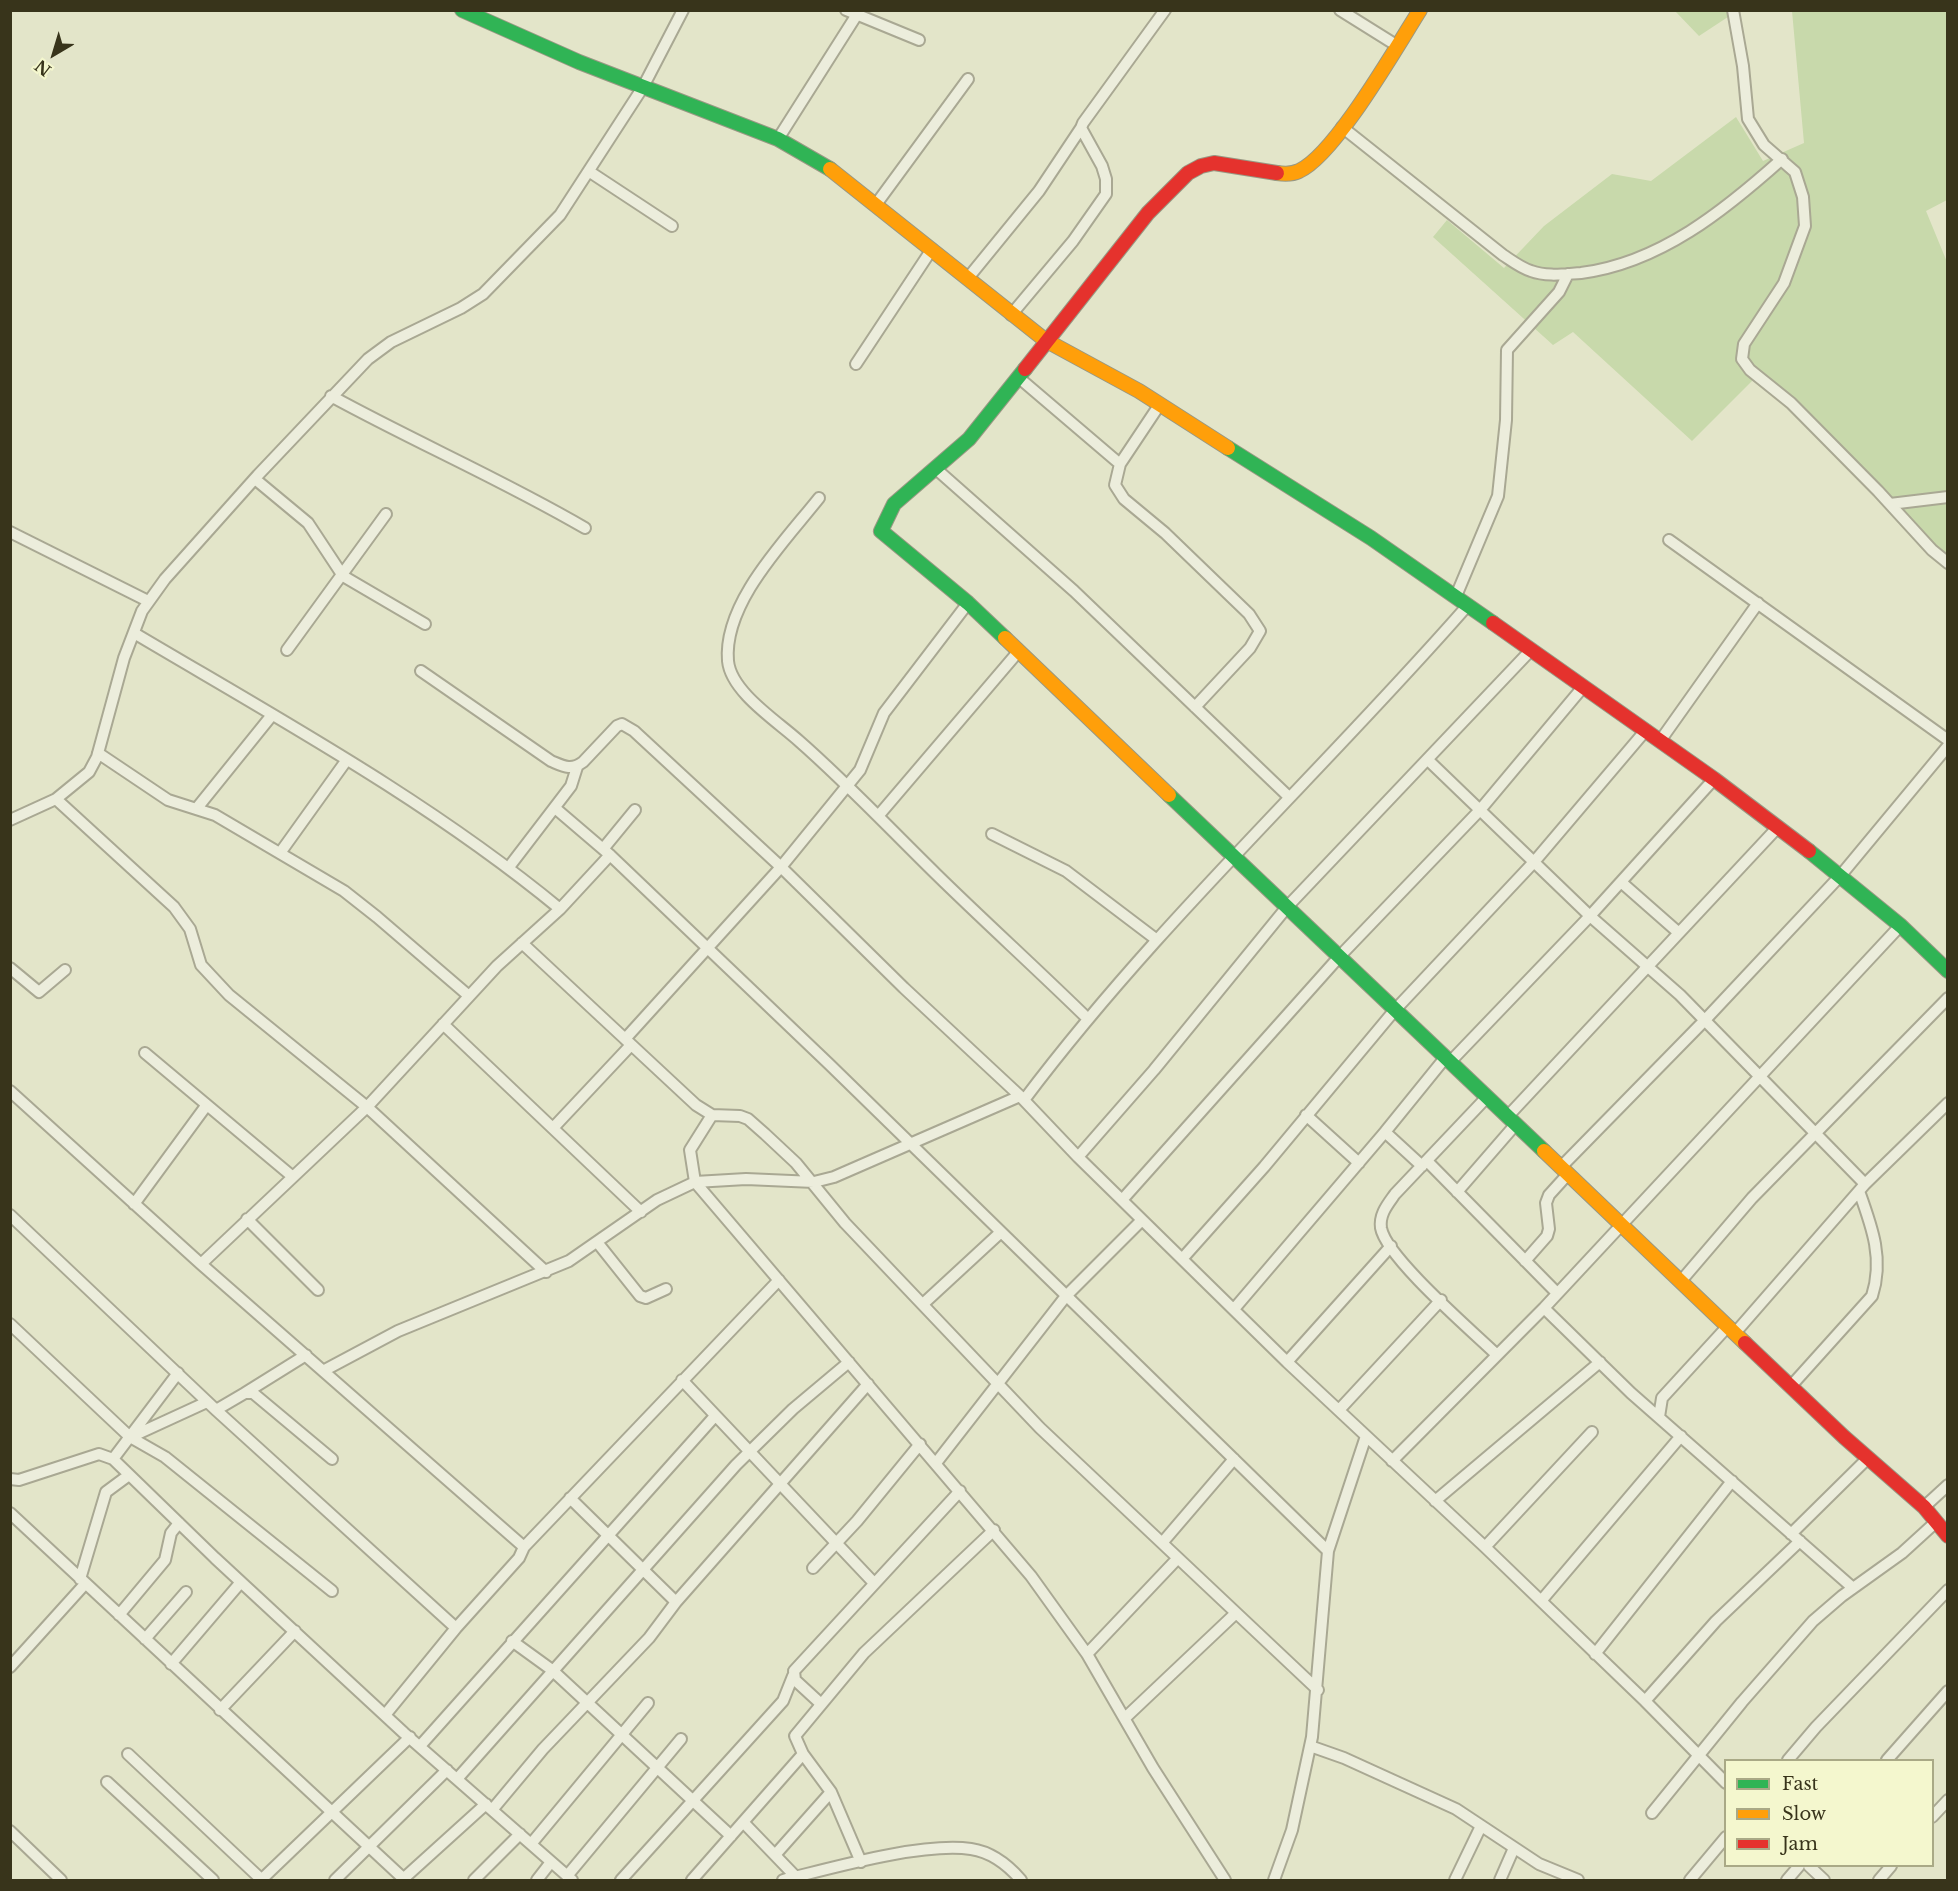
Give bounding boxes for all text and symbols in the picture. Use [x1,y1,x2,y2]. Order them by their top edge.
north arrow [24,24,84,84]
text: N [31,56,55,81]
legend [1724,1759,1934,1867]
text: Fast [1782,1773,1818,1795]
text: Slow [1782,1803,1826,1825]
text: Jam [1782,1833,1818,1855]

